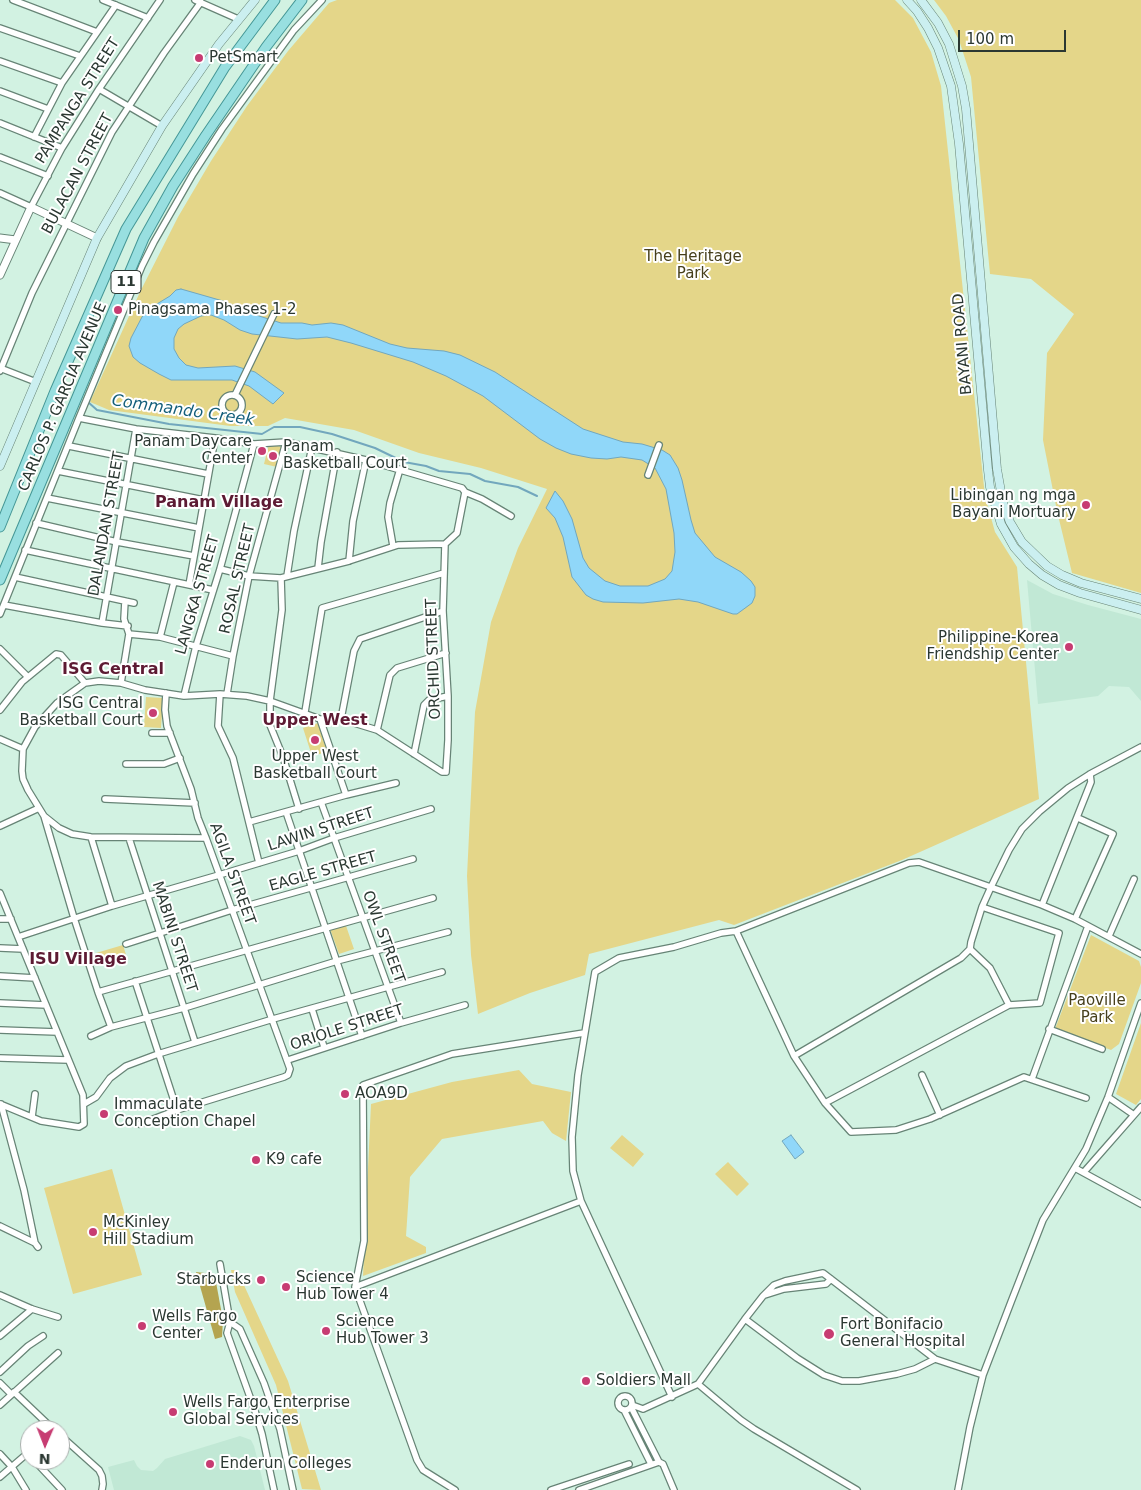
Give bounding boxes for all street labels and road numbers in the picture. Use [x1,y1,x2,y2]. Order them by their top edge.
street label: PAMPANGA STREET [32,35,124,167]
street label: BULACAN STREET [39,111,117,237]
road number: 11 [111,270,141,294]
street label: BAYANI ROAD [950,292,976,396]
street label: CARLOS P. GARCIA AVENUE [15,300,111,494]
street label: DALANDAN STREET [85,450,129,598]
street label: ROSAL STREET [217,522,259,636]
street label: LANGKA STREET [172,533,224,657]
street label: ORCHID STREET [423,598,445,720]
street label: LAWIN STREET [266,804,376,856]
street label: AGILA STREET [205,821,259,927]
street label: EAGLE STREET [267,848,379,896]
street label: MABINI STREET [148,879,200,995]
street label: OWL STREET [358,888,408,986]
street label: ORIOLE STREET [288,1001,406,1055]

